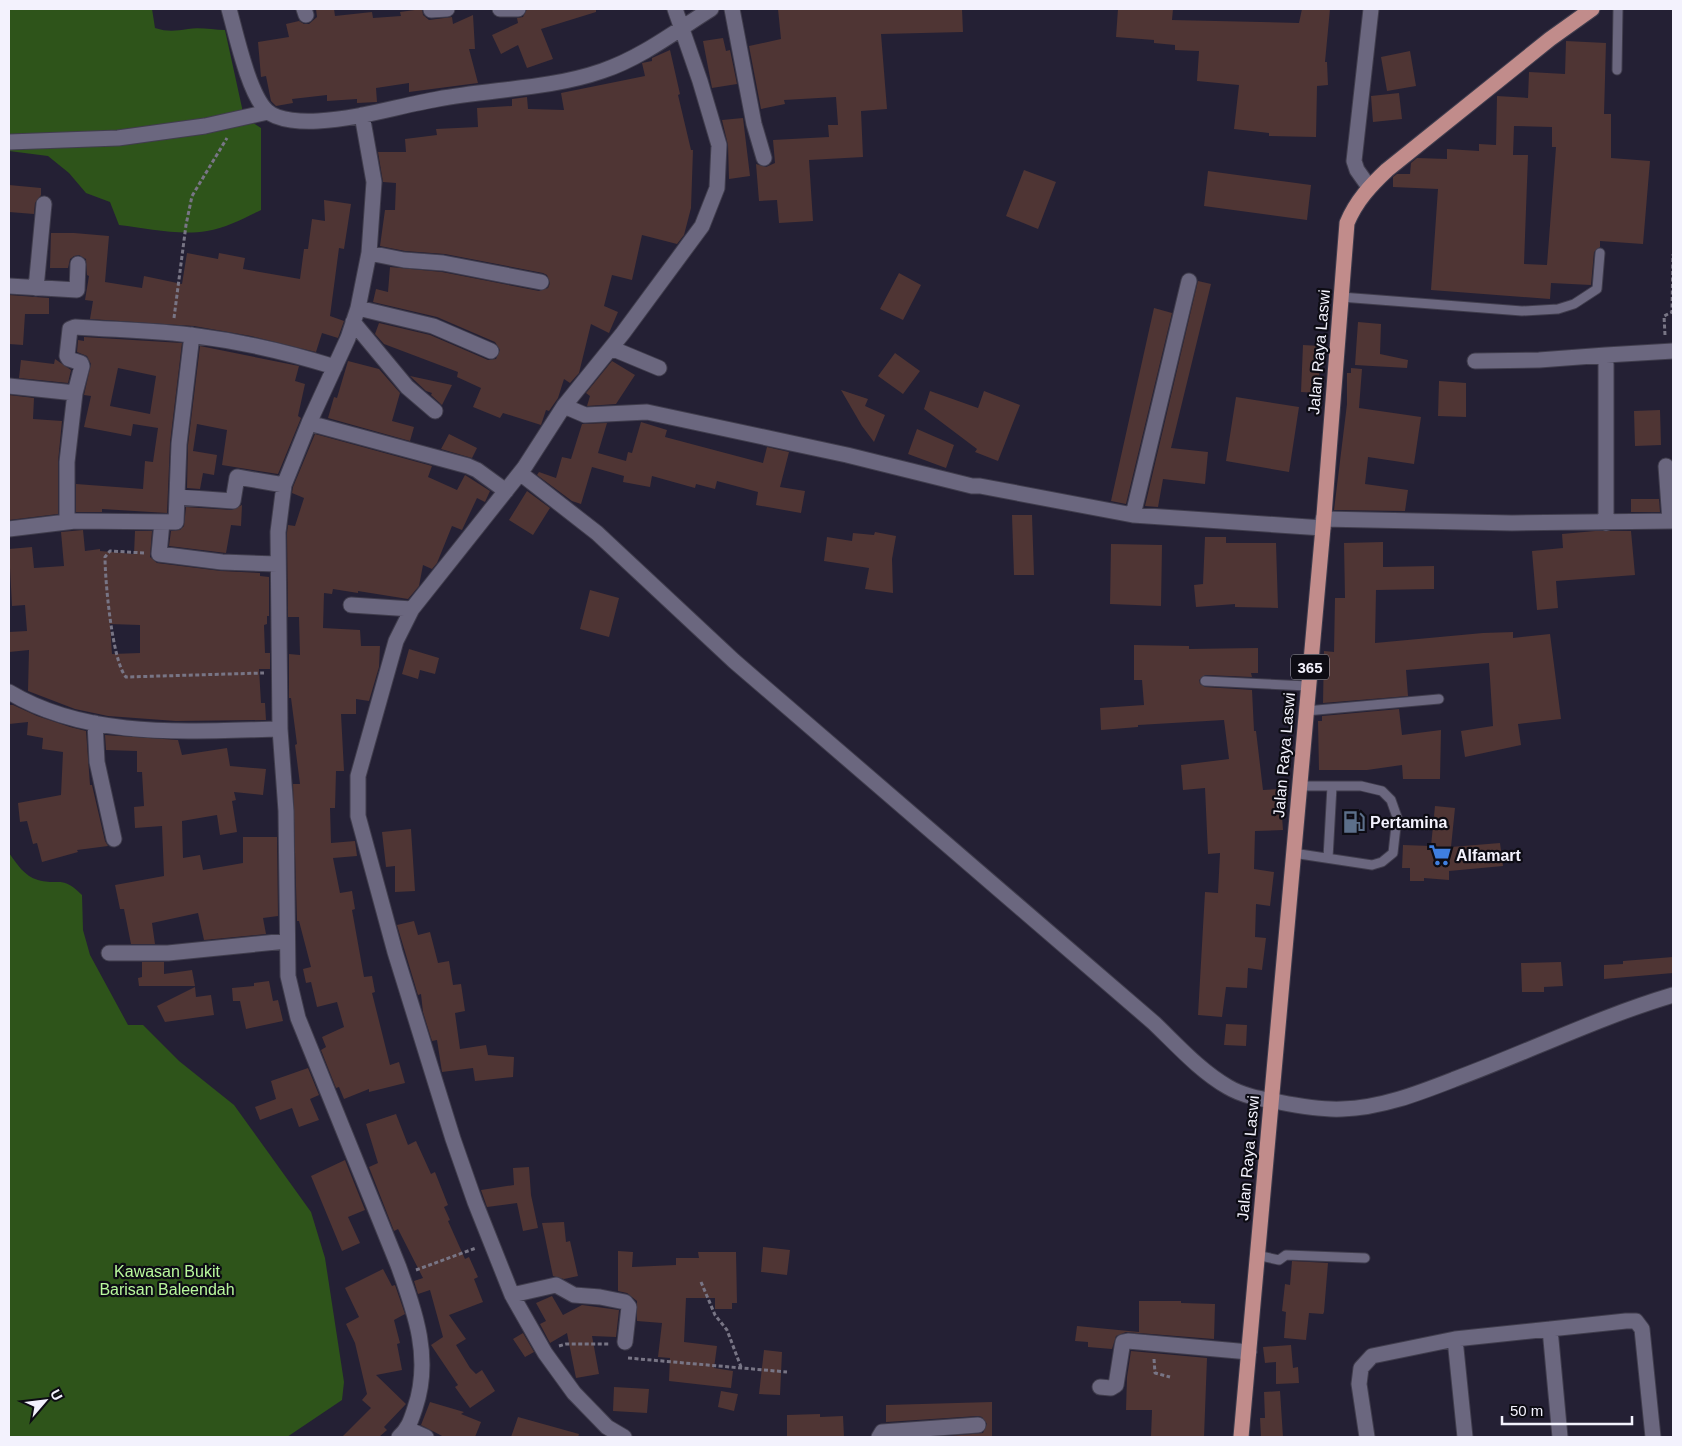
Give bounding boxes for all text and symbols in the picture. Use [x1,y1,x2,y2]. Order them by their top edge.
street label: Jalan Raya Laswi [1305,289,1333,415]
road number: 365 [1291,654,1329,680]
street label: Jalan Raya Laswi [1270,692,1298,818]
fuel station icon: Pertamina [1341,809,1367,835]
place label: Pertamina [1370,814,1447,831]
supermarket icon: Alfamart [1427,842,1453,868]
place label: Alfamart [1456,847,1522,864]
street label: Jalan Raya Laswi [1234,1095,1262,1221]
park label: Kawasan Bukit Barisan Baleendah [99,1263,235,1298]
north arrow [20,1376,70,1426]
text: U [47,1387,66,1403]
scale bar [1502,1394,1632,1426]
text: 50 m [1510,1402,1543,1419]

